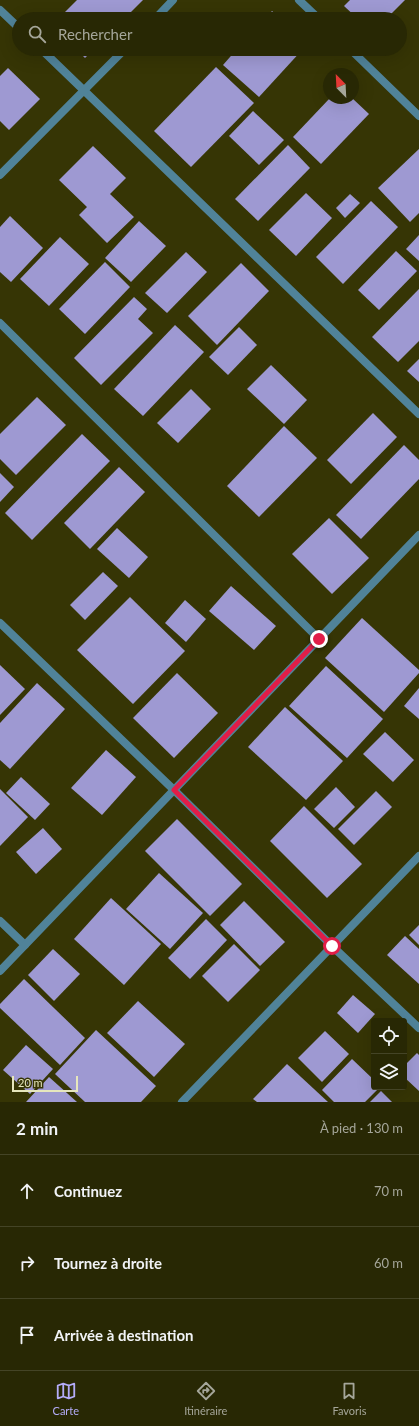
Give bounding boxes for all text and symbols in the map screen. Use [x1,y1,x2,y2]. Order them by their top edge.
search box [12,12,407,56]
icon: search [26,23,48,45]
text: Rechercher [58,25,132,43]
north arrow [323,68,359,104]
route end [310,630,328,648]
route start [323,937,341,955]
map controls [371,1018,407,1090]
button: locate [371,1018,407,1054]
button: layers [371,1054,407,1090]
scale bar [12,1074,78,1093]
text: 20 m [18,1076,43,1089]
text: 2 min [16,1118,58,1139]
text: À pied · 130 m [320,1120,403,1136]
icon: ahead [16,1180,38,1202]
text: Continuez [54,1182,122,1200]
text: 70 m [374,1183,403,1199]
icon: right [16,1252,38,1274]
text: Tournez à droite [54,1254,162,1272]
text: 60 m [374,1255,403,1271]
icon: arrive [16,1324,38,1346]
text: Arrivée à destination [54,1326,193,1344]
tab: Carte [53,1380,79,1417]
tab: Itinéraire [184,1380,227,1417]
tab: Favoris [332,1380,366,1417]

